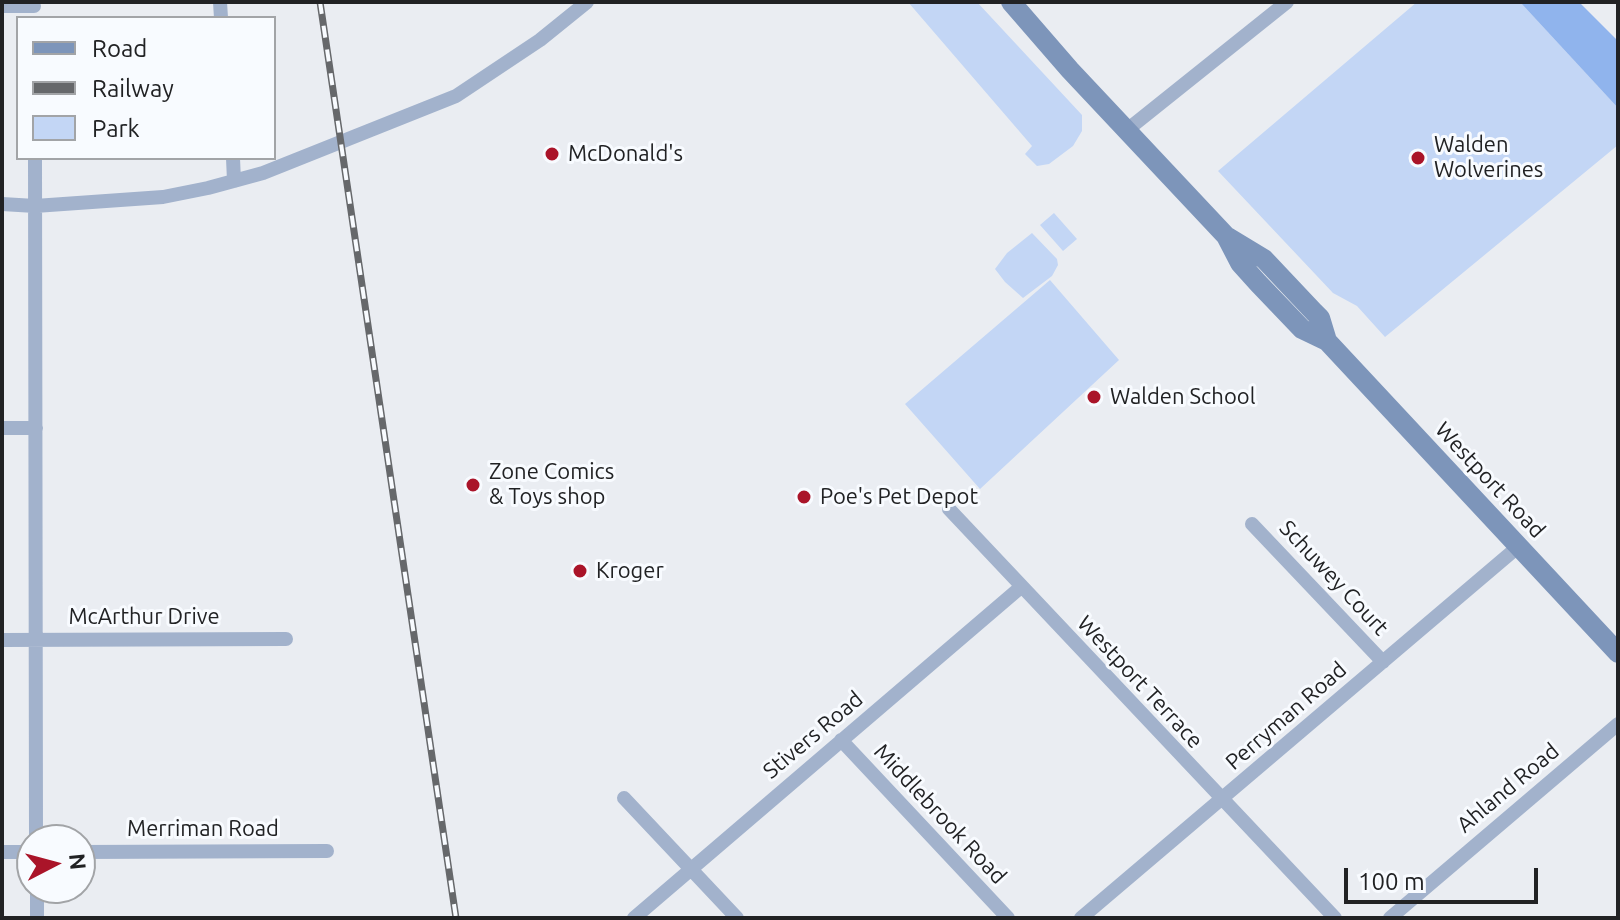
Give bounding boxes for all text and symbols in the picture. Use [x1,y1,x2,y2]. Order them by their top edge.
legend [16,16,276,160]
text: Road [92,35,147,62]
text: Railway [92,75,174,102]
text: Park [92,115,140,142]
place label: Walden Wolverines [1434,132,1543,184]
place label: McDonald's [568,141,683,167]
marker: McDonald's [543,145,561,163]
marker: Walden Wolverines [1409,149,1427,167]
place label: Walden School [1110,384,1255,410]
marker: Walden School [1085,388,1103,406]
street label: Westport Road [1430,417,1550,543]
place label: Zone Comics & Toys shop [489,459,614,510]
marker: Zone Comics & Toys shop [464,476,482,494]
place label: Poe's Pet Depot [820,484,978,510]
marker: Poe's Pet Depot [795,488,813,506]
street label: Schuwey Court [1274,515,1394,641]
place label: Kroger [596,558,664,584]
marker: Kroger [571,562,589,580]
street label: McArthur Drive [68,604,220,630]
street label: Westport Terrace [1072,610,1208,754]
street label: Perryman Road [1220,656,1352,776]
street label: Stivers Road [758,686,868,784]
street label: Middlebrook Road [868,738,1012,890]
street label: Ahland Road [1452,738,1564,838]
street label: Merriman Road [127,816,279,842]
north arrow [16,824,96,904]
text: N [65,852,92,871]
scale bar [1348,852,1542,902]
text: 100 m [1358,868,1425,895]

